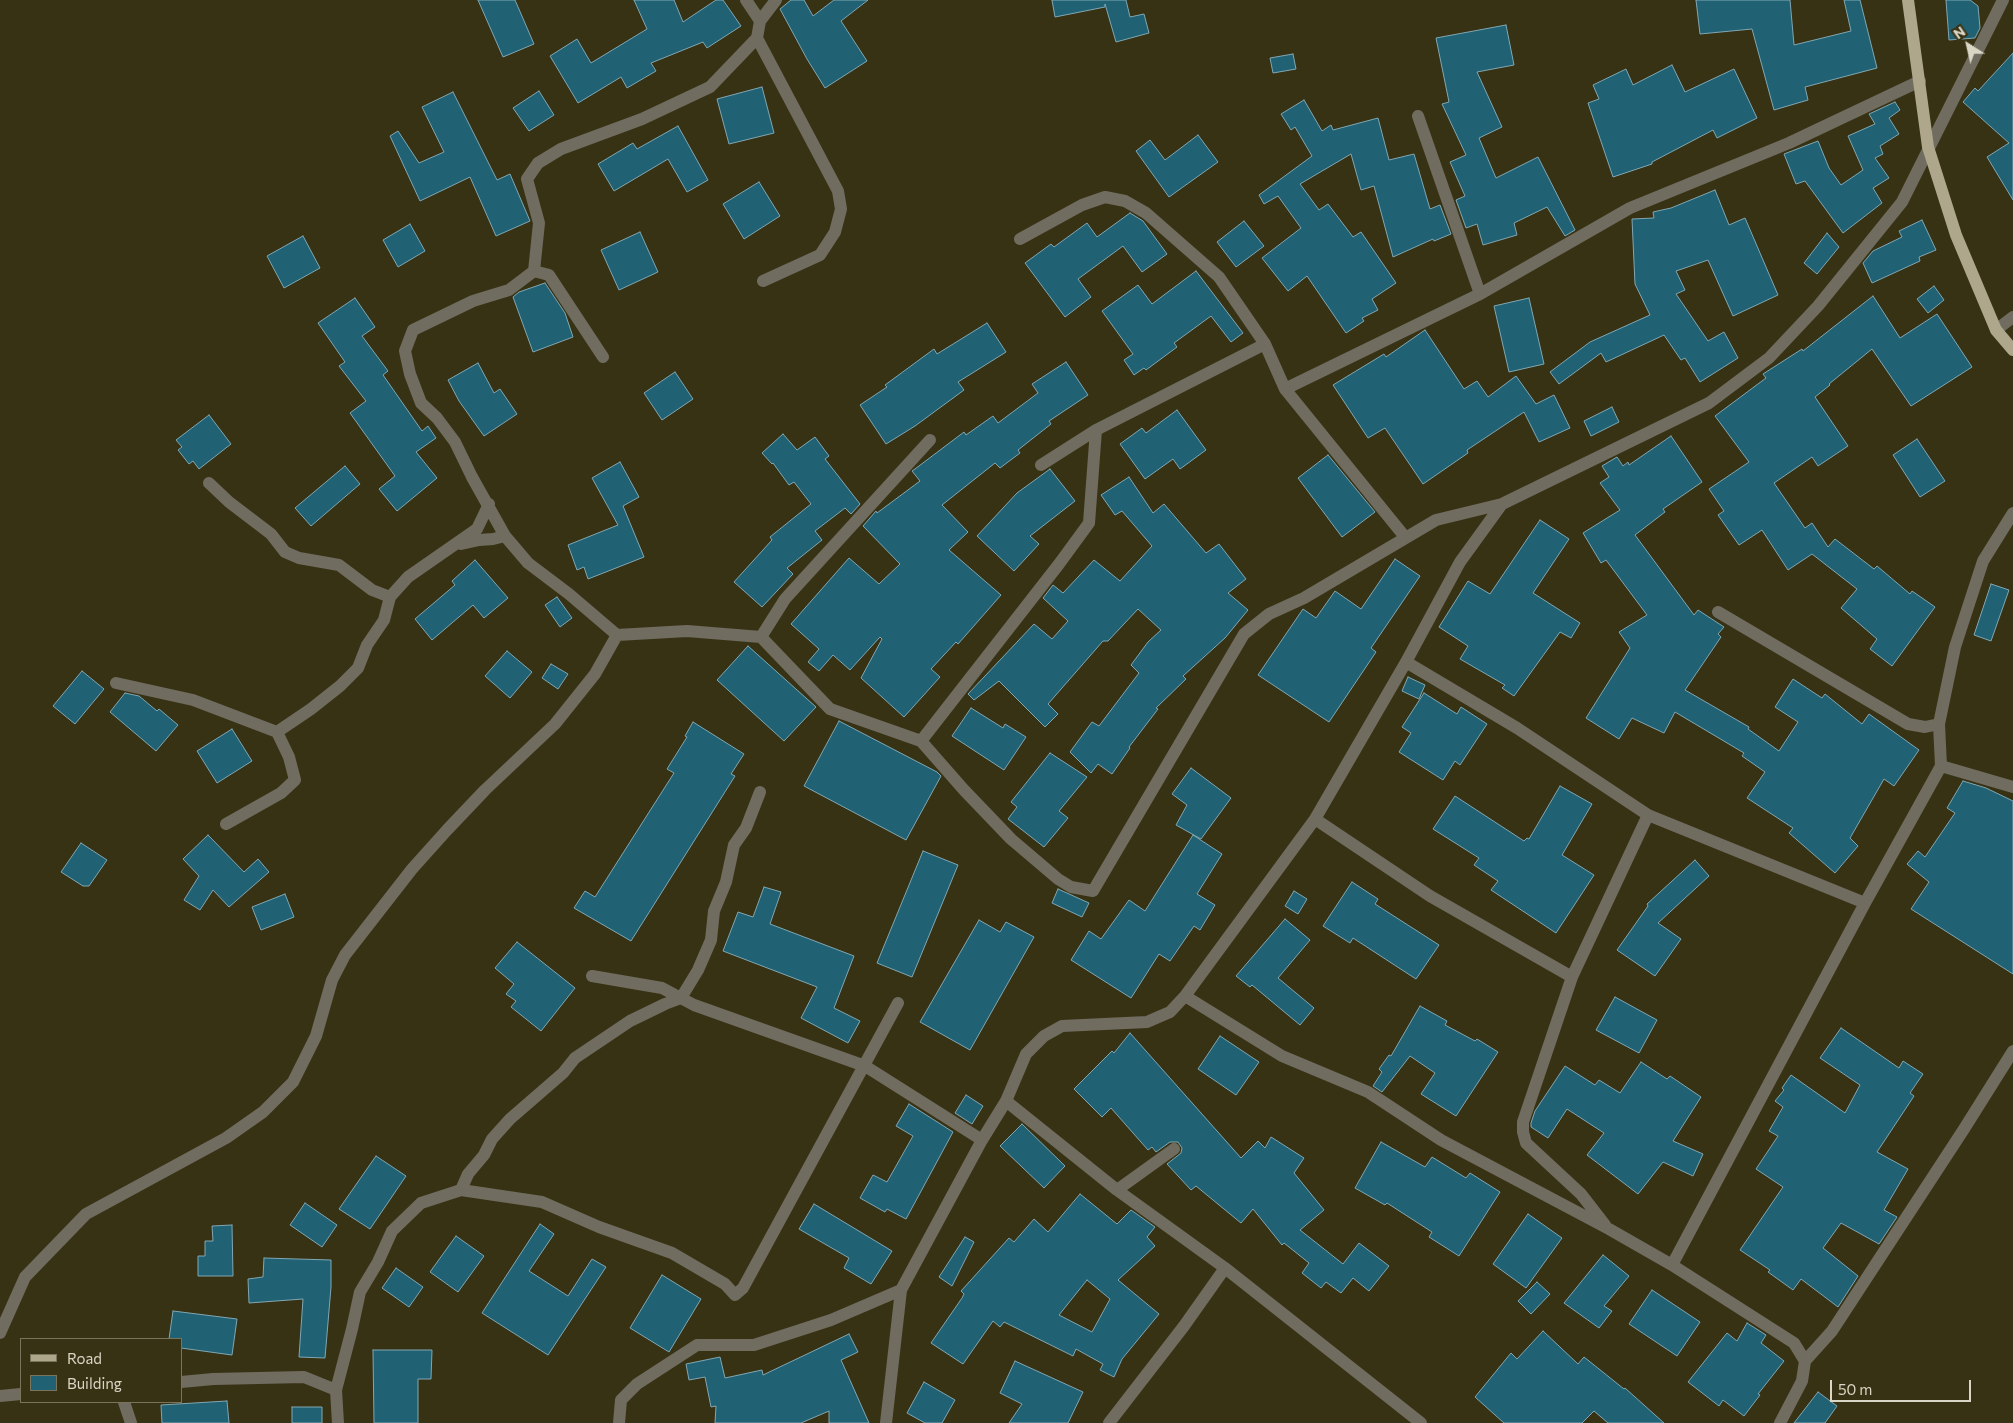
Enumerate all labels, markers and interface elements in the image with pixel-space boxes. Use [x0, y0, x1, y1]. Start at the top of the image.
north arrow [1943, 20, 1993, 70]
text: N [1950, 22, 1968, 42]
legend [20, 1338, 182, 1403]
text: Road [67, 1349, 102, 1367]
scale bar [1833, 1370, 1974, 1402]
text: Building [67, 1374, 122, 1392]
text: 50 m [1838, 1380, 1872, 1398]

